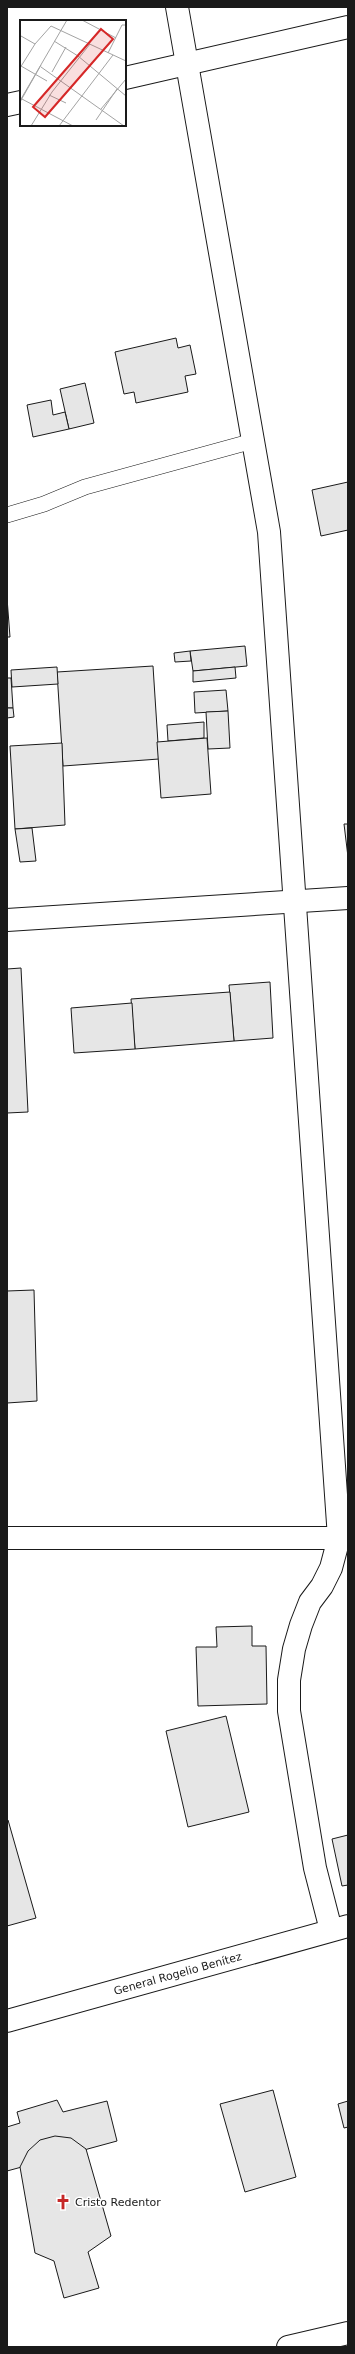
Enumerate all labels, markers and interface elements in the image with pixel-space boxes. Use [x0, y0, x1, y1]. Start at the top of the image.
inset map [20, 20, 126, 126]
street label: General Rogelio Benítez [112, 1950, 243, 1998]
church icon: Cristo Redentor [54, 2193, 72, 2211]
place label: Cristo Redentor [75, 2196, 161, 2209]

